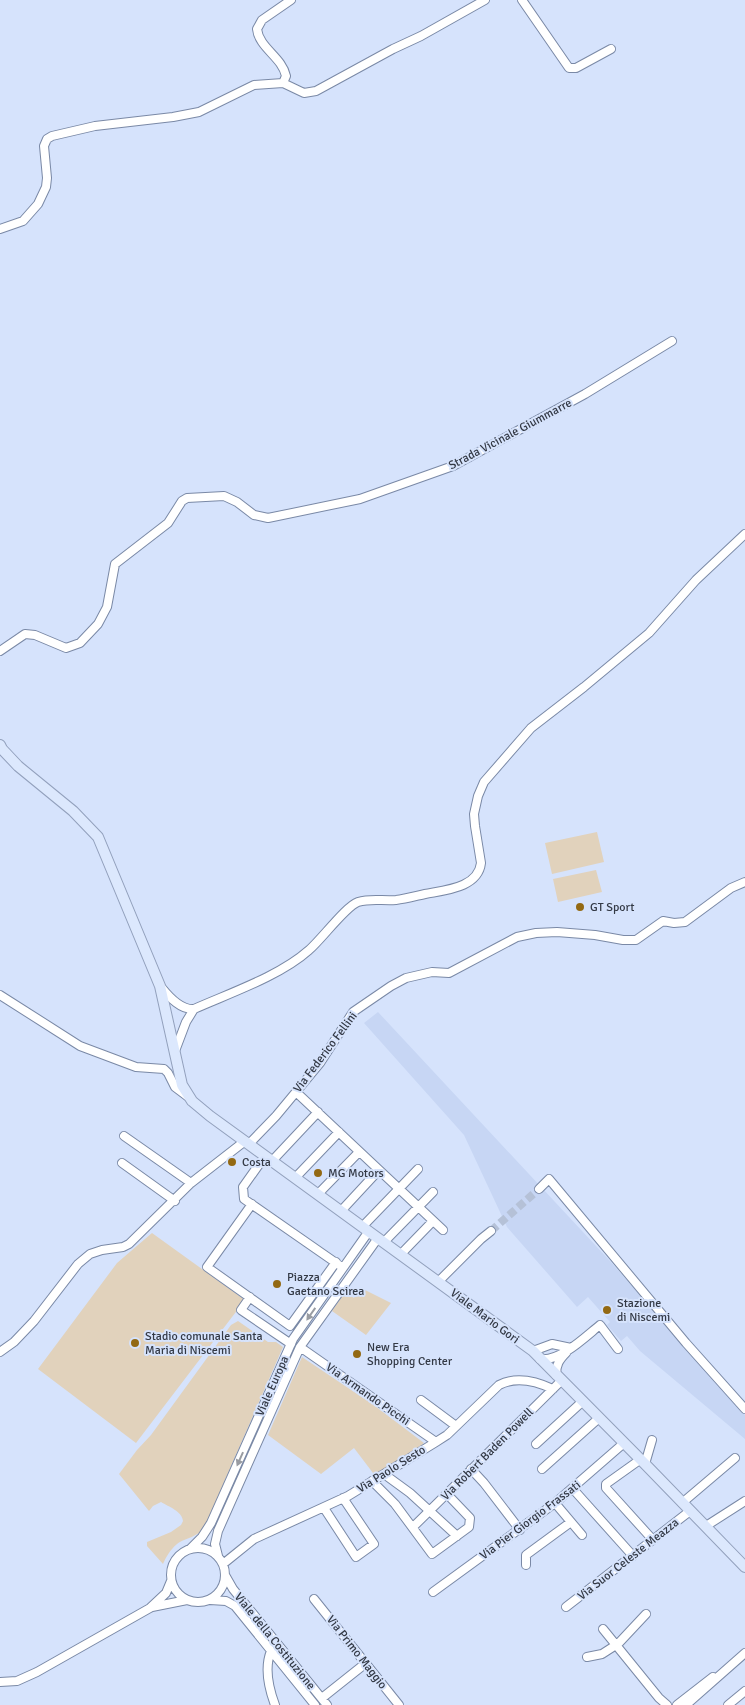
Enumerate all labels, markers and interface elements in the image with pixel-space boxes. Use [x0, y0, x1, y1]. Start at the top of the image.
street label: Strada Vicinale Giummarre [446, 396, 574, 473]
place label: GT Sport [590, 900, 634, 915]
marker: GT Sport [574, 901, 586, 913]
street label: Via Federico Fellini [290, 1009, 361, 1096]
place label: Costa [242, 1155, 271, 1170]
marker: Costa [226, 1156, 238, 1168]
place label: MG Motors [328, 1166, 384, 1181]
marker: MG Motors [312, 1167, 324, 1179]
place label: Piazza Gaetano Scirea [287, 1270, 364, 1299]
marker: Piazza Gaetano Scirea [271, 1278, 283, 1290]
street label: Viale Mario Gori [447, 1286, 522, 1347]
place label: Stazione di Niscemi [617, 1296, 670, 1325]
marker: Stazione di Niscemi [601, 1304, 613, 1316]
one-way arrow [306, 1307, 316, 1321]
place label: Stadio comunale Santa Maria di Niscemi [145, 1329, 263, 1358]
marker: Stadio comunale Santa Maria di Niscemi [129, 1337, 141, 1349]
place label: New Era Shopping Center [367, 1340, 453, 1369]
marker: New Era Shopping Center [351, 1348, 363, 1360]
street label: Viale Europa [253, 1354, 292, 1419]
street label: Via Armando Picchi [323, 1360, 413, 1429]
street label: Via Robert Baden Powell [438, 1405, 537, 1504]
street label: Via Paolo Sesto [354, 1442, 428, 1497]
one-way arrow [235, 1452, 243, 1466]
street label: Via Pier Giorgio Frassati [477, 1478, 584, 1563]
street label: Via Suor Celeste Meazza [575, 1515, 682, 1604]
street label: Viale della Costituzione [231, 1590, 318, 1693]
street label: Via Primo Maggio [323, 1612, 390, 1692]

